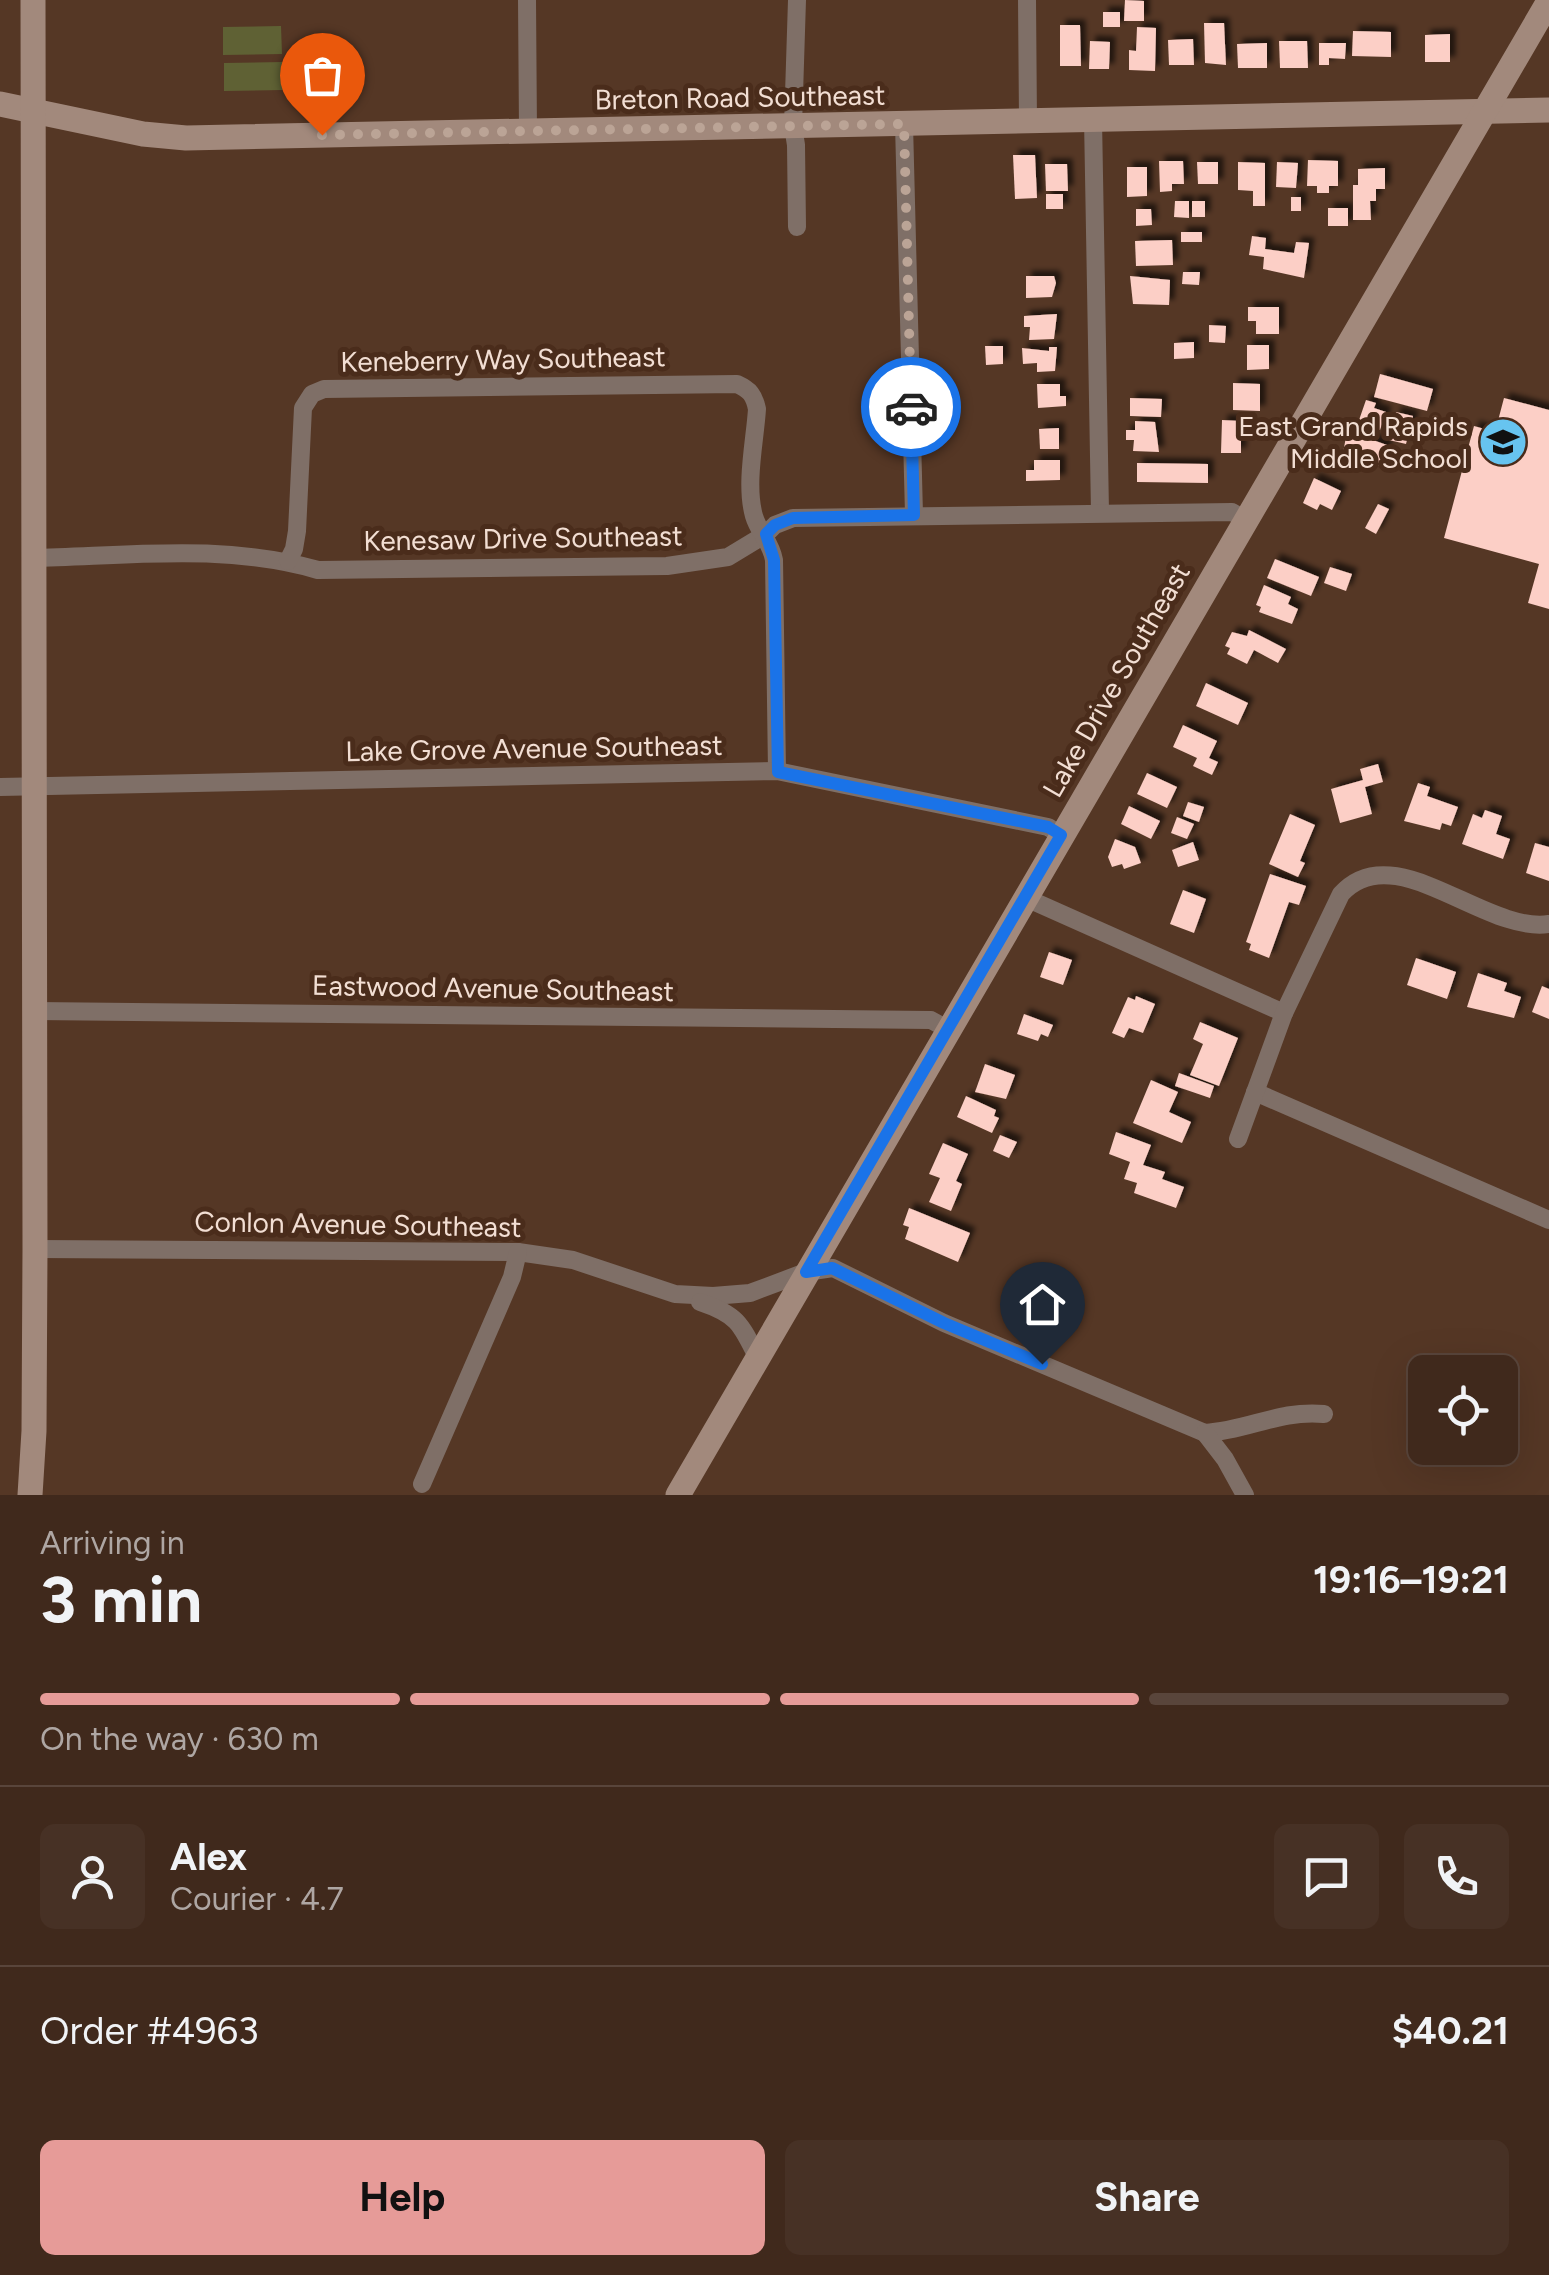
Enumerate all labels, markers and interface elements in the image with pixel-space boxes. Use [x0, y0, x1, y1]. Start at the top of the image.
pin [280, 33, 365, 136]
icon: bag [295, 48, 350, 103]
street label: Breton Road Southeast [594, 77, 886, 117]
street label: Keneberry Way Southeast [340, 339, 666, 379]
courier [861, 357, 961, 457]
icon: car [884, 380, 939, 435]
place label: East Grand Rapids Middle School [1238, 409, 1468, 475]
school or university icon: East Grand Rapids Middle School [1477, 416, 1529, 468]
street label: Kenesaw Drive Southeast [363, 518, 683, 558]
street label: Lake Drive Southeast [1035, 557, 1197, 803]
street label: Lake Grove Avenue Southeast [345, 728, 723, 768]
street label: Eastwood Avenue Southeast [312, 968, 674, 1008]
street label: Conlon Avenue Southeast [194, 1204, 522, 1244]
pin [1000, 1262, 1085, 1365]
icon: home [1015, 1277, 1070, 1332]
map controls [1408, 1355, 1518, 1465]
button: locate [1408, 1355, 1518, 1465]
text: Arriving in [40, 1524, 185, 1562]
text: 19:16–19:21 [1313, 1557, 1509, 1603]
text: 3 min [40, 1560, 202, 1638]
text: On the way · 630 m [40, 1720, 319, 1758]
button: person [40, 1824, 145, 1929]
button: chat [1274, 1824, 1379, 1929]
button: phone [1404, 1824, 1509, 1929]
text: Alex [170, 1834, 247, 1880]
text: Courier · 4.7 [170, 1880, 344, 1918]
text: Order #4963 [40, 2008, 259, 2054]
text: $40.21 [1392, 2008, 1509, 2054]
button: Help [40, 2140, 765, 2255]
button: Share [785, 2140, 1509, 2255]

